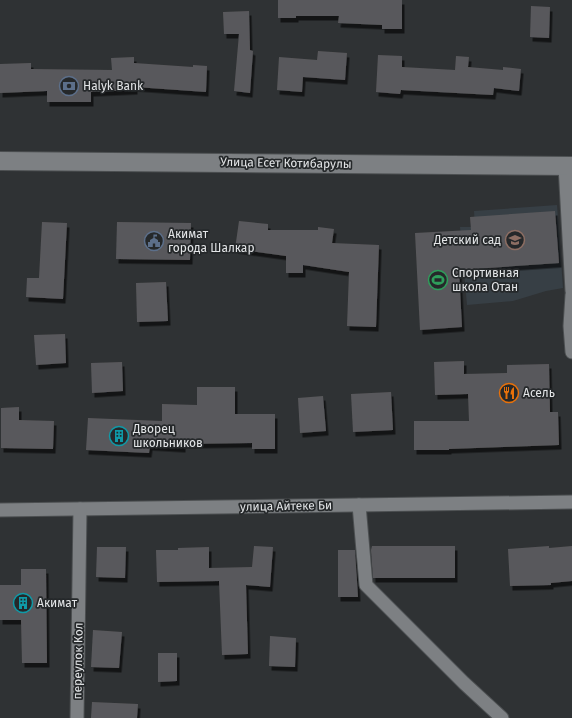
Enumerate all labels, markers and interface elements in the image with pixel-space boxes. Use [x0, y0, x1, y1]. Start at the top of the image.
bank icon: Halyk Bank [58, 75, 80, 97]
place label: Halyk Bank [83, 79, 144, 93]
street label: Улица Есет Котибарулы [220, 155, 352, 171]
place label: Акимат города Шалкар [168, 227, 255, 255]
school or university icon: Детский сад [504, 229, 526, 251]
public building icon: Акимат города Шалкар [143, 230, 165, 252]
place label: Детский сад [433, 233, 501, 247]
place label: Спортивная школа Отан [452, 266, 519, 294]
sports icon: Спортивная школа Отан [427, 269, 449, 291]
restaurant icon: Асель [498, 382, 520, 404]
place label: Асель [523, 386, 555, 400]
place label: Дворец школьников [132, 422, 203, 450]
building icon: Дворец школьников [108, 425, 130, 447]
street label: улица Айтеке Би [240, 498, 332, 514]
building icon: Акимат [12, 592, 34, 614]
place label: Акимат [37, 596, 78, 610]
street label: переулок Кол [70, 622, 86, 700]

